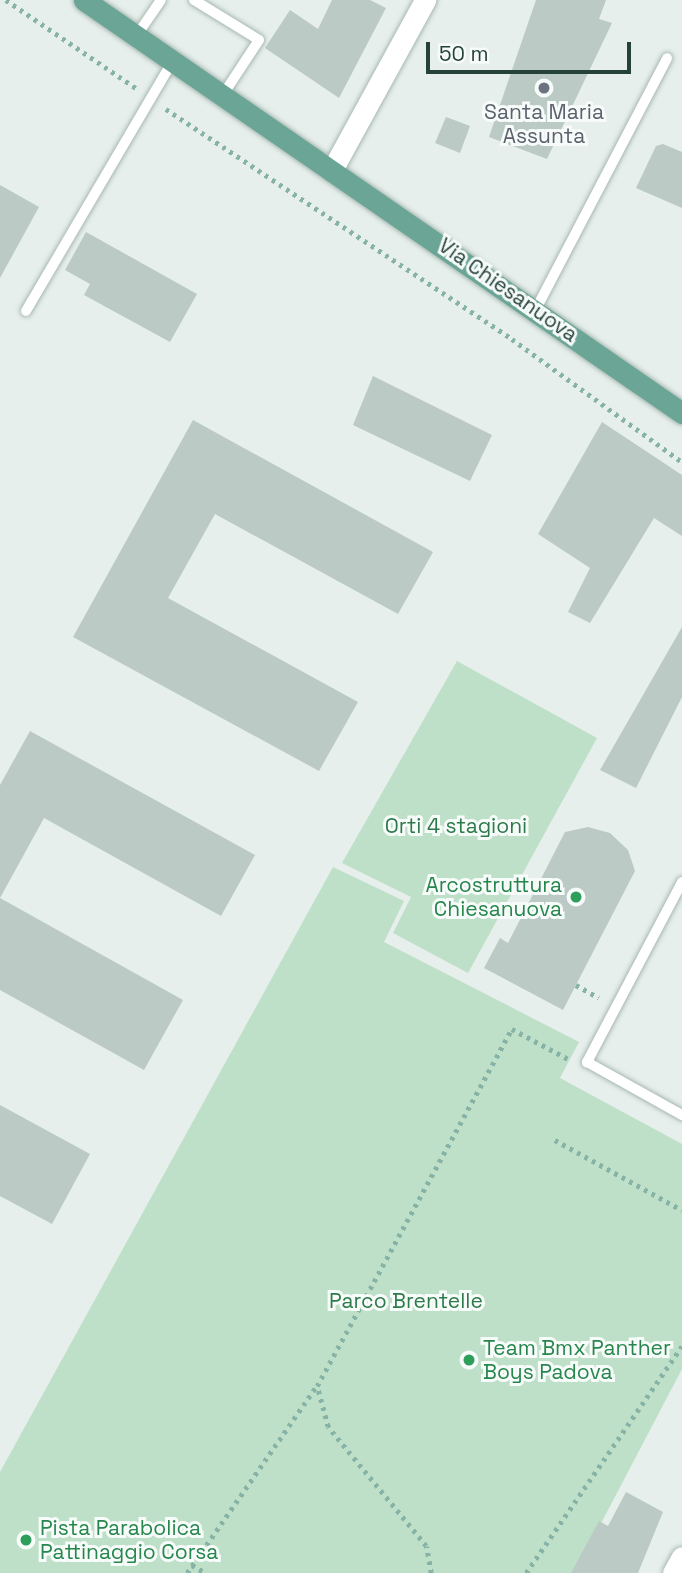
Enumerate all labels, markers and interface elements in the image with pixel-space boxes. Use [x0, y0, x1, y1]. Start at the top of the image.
scale bar [430, 28, 635, 72]
text: 50 m [439, 40, 489, 67]
marker: Santa Maria Assunta [536, 80, 552, 96]
place label: Santa Maria Assunta [484, 99, 604, 149]
street label: Via Chiesanuova [434, 233, 582, 347]
park label: Orti 4 stagioni [385, 813, 527, 839]
place label: Arcostruttura Chiesanuova [426, 872, 562, 922]
marker: Arcostruttura Chiesanuova [568, 889, 584, 905]
park label: Parco Brentelle [329, 1288, 483, 1314]
place label: Team Bmx Panther Boys Padova [483, 1335, 671, 1385]
marker: Team Bmx Panther Boys Padova [461, 1352, 477, 1368]
place label: Pista Parabolica Pattinaggio Corsa [40, 1515, 218, 1565]
marker: Pista Parabolica Pattinaggio Corsa [18, 1532, 34, 1548]

